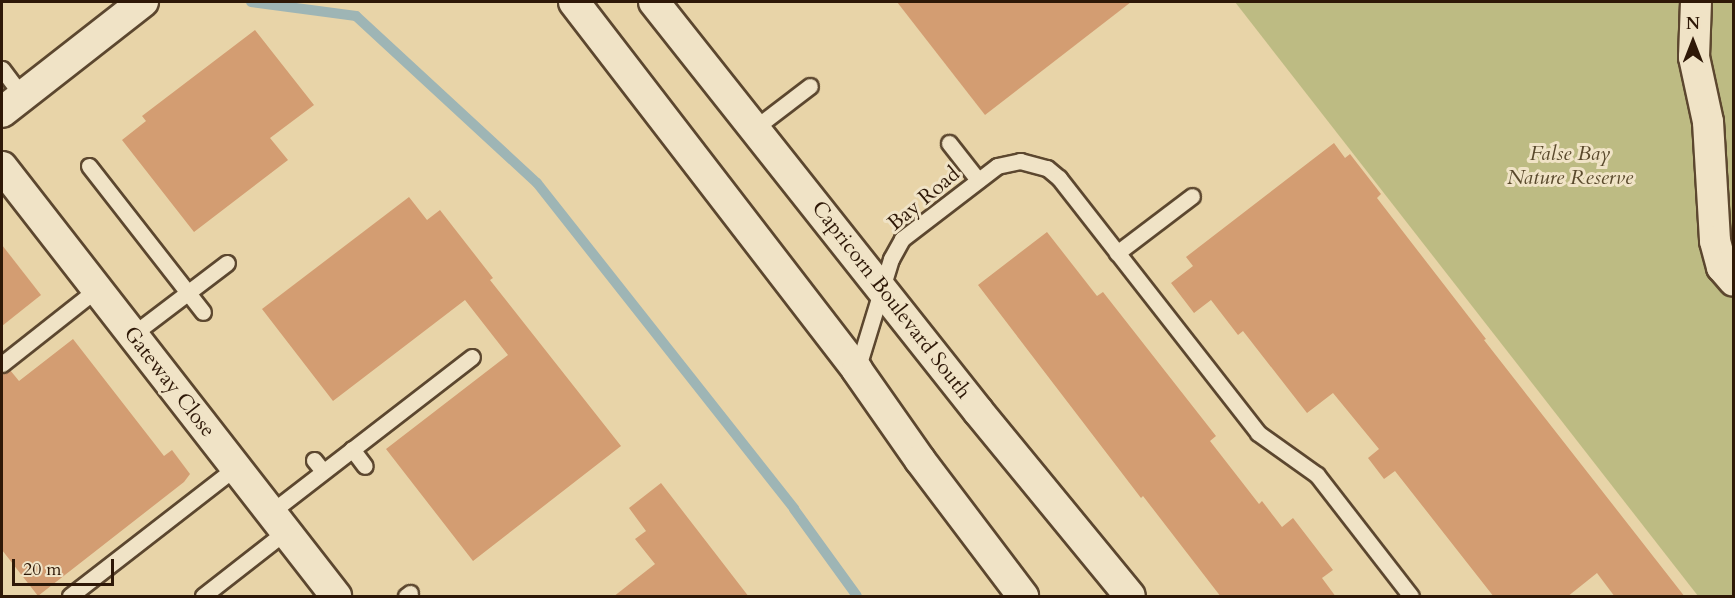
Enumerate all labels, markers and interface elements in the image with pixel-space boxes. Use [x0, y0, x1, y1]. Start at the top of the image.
north arrow [1663, 12, 1723, 72]
text: N [1686, 13, 1700, 35]
park label: False Bay Nature Reserve [1507, 141, 1633, 191]
street label: Bay Road [883, 162, 965, 236]
street label: Capricorn Boulevard South [806, 196, 976, 404]
street label: Gateway Close [118, 322, 220, 442]
scale bar [15, 547, 117, 585]
text: 20 m [23, 557, 62, 582]

